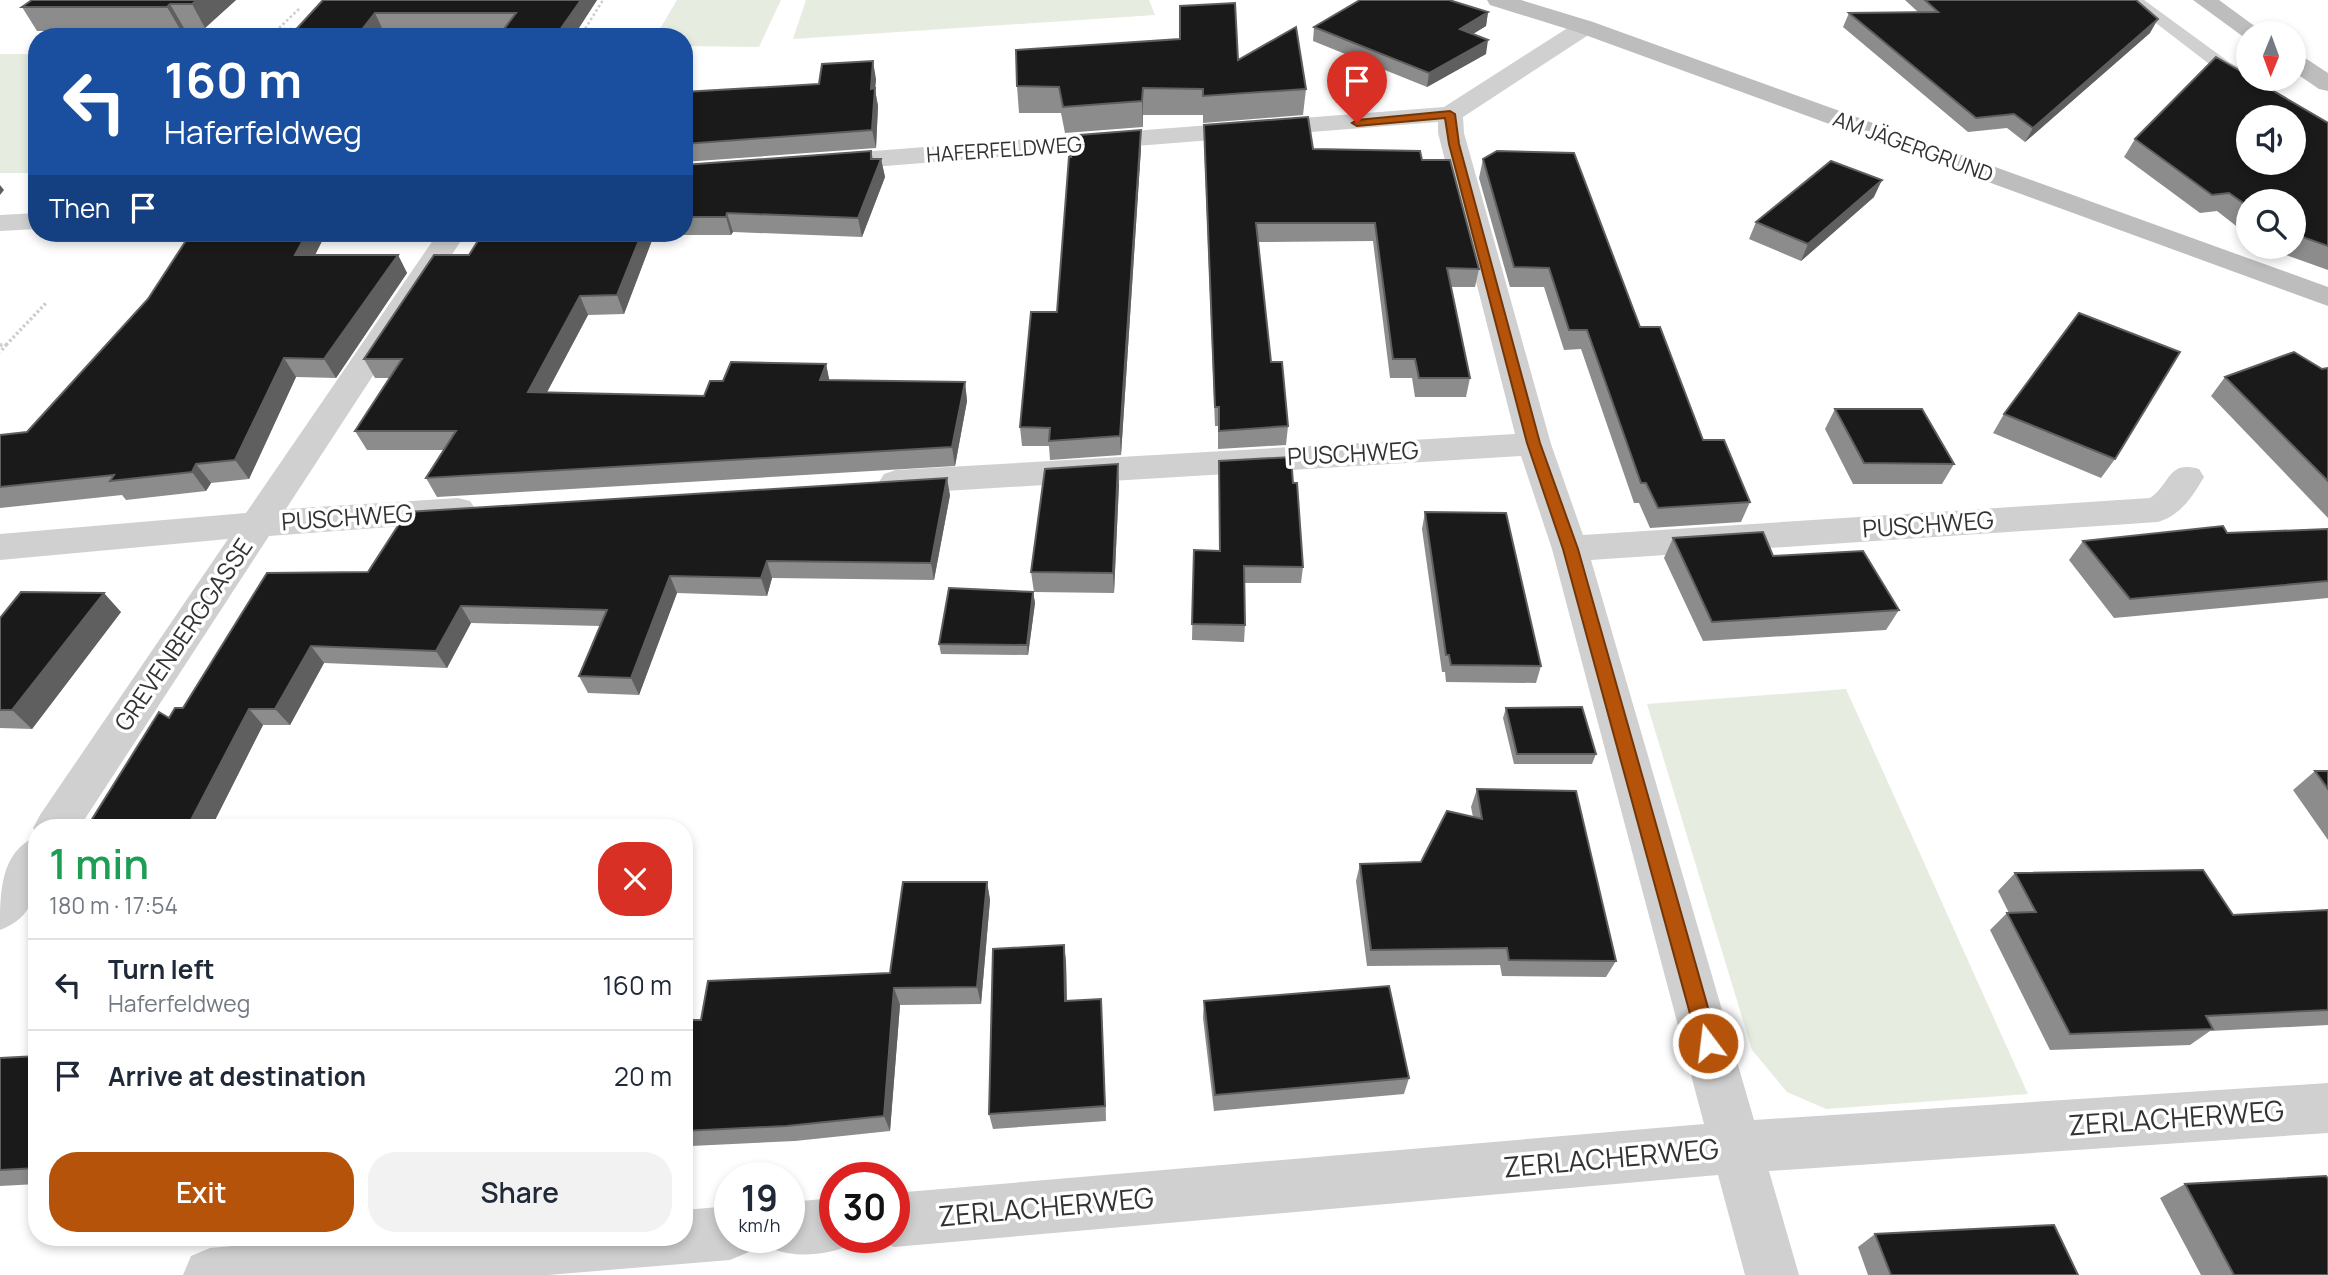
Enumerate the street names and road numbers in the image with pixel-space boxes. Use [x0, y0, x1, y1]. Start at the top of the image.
street label: AM JÄGERGRUND [1829, 104, 1997, 188]
street label: HAFERFELDWEG [925, 130, 1083, 168]
street label: PUSCHWEG [1286, 433, 1419, 472]
street label: PUSCHWEG [280, 495, 414, 538]
street label: PUSCHWEG [1861, 502, 1995, 545]
street label: GREVENBERGGASSE [106, 531, 260, 737]
street label: ZERLACHERWEG [2067, 1091, 2285, 1143]
street label: ZERLACHERWEG [1502, 1129, 1720, 1185]
street label: ZERLACHERWEG [937, 1178, 1155, 1234]

